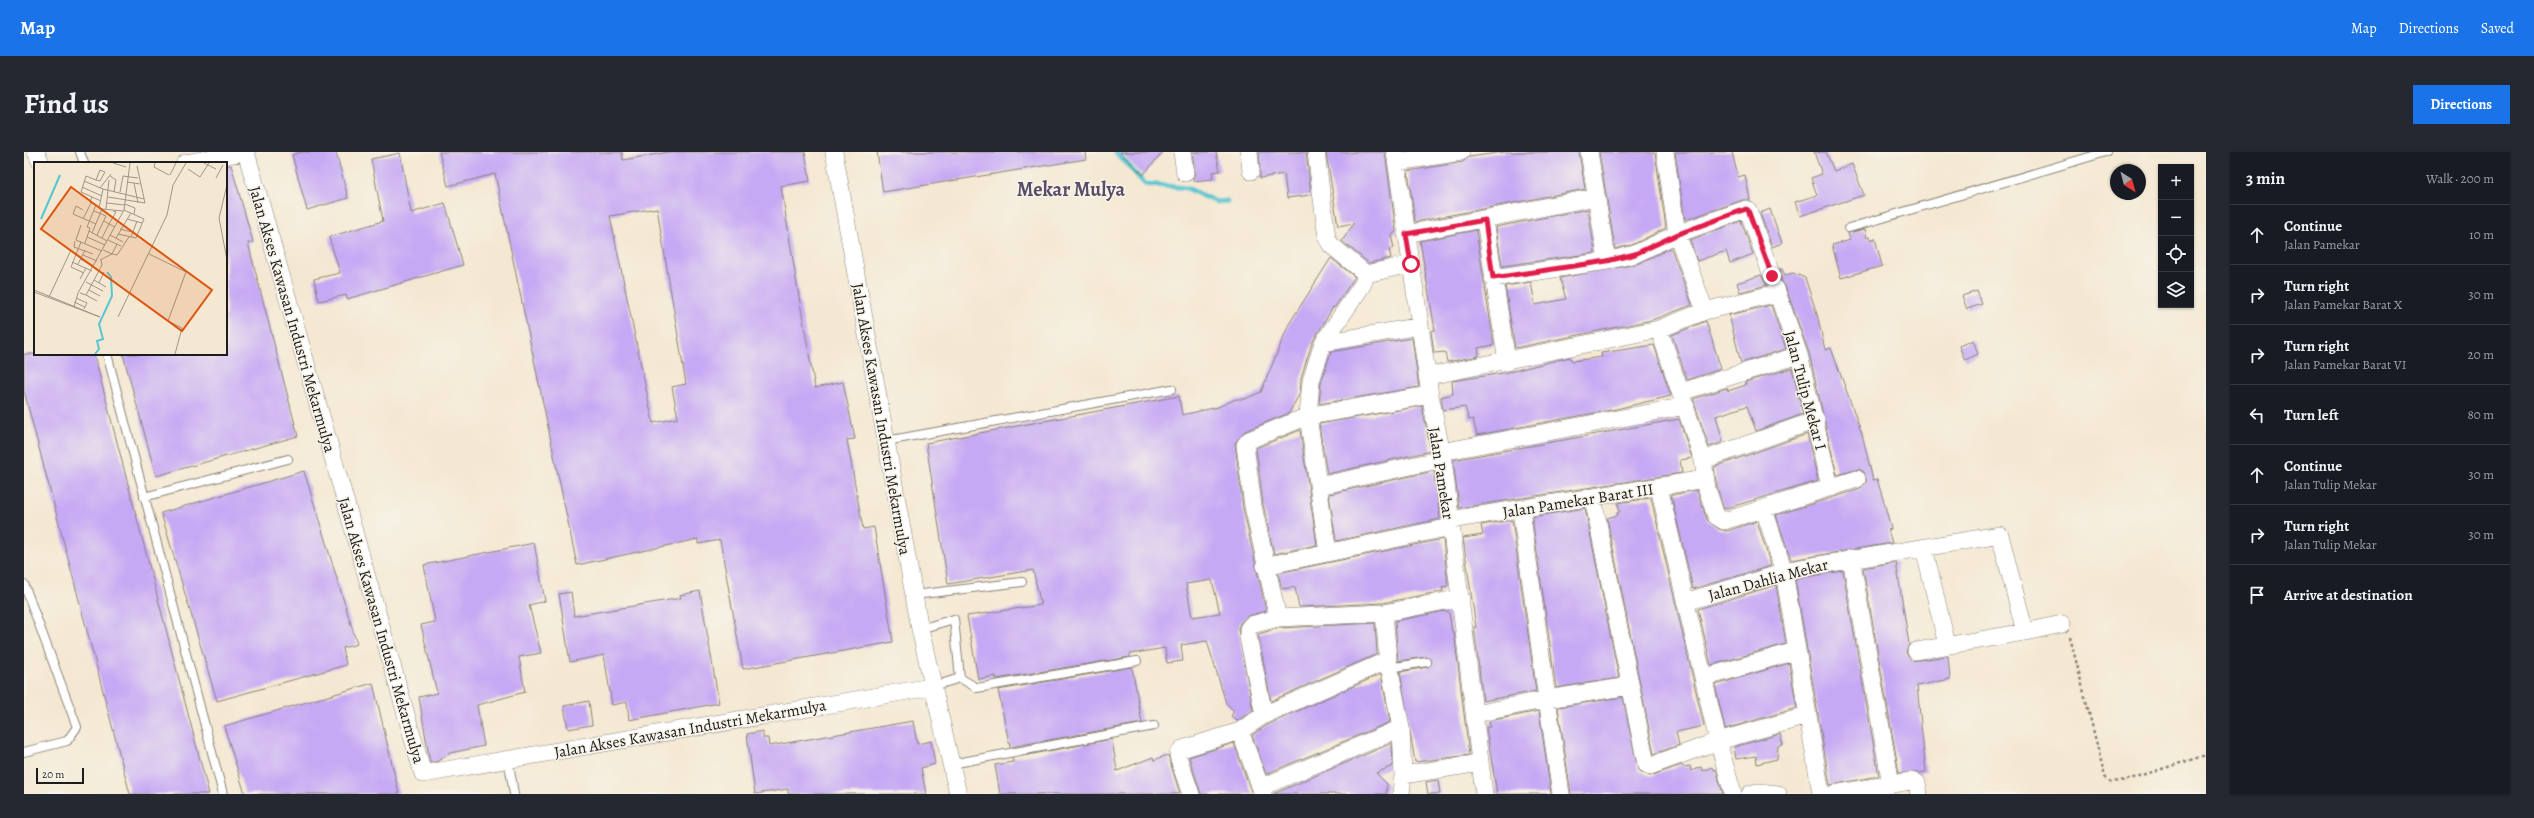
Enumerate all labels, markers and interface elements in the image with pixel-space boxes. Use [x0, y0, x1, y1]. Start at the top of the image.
text: Map [20, 15, 55, 41]
text: Map [2351, 19, 2377, 38]
text: Directions [2399, 19, 2459, 38]
text: Saved [2481, 19, 2514, 38]
text: Find us [24, 85, 109, 123]
button: Directions [2413, 85, 2510, 124]
inset map [34, 162, 227, 355]
north arrow [2110, 164, 2146, 200]
map controls [2158, 164, 2194, 308]
button: + [2158, 164, 2194, 200]
text: 3 min [2246, 167, 2285, 190]
text: Walk · 200 m [2426, 170, 2494, 187]
district label: Mekar Mulya [1017, 176, 1126, 203]
street label: Jalan Akses Kawasan Industri Mekarmulya [243, 184, 341, 455]
button: − [2158, 200, 2194, 236]
text: Continue [2284, 216, 2342, 236]
icon: ahead [2246, 224, 2268, 246]
text: 10 m [2469, 226, 2494, 243]
button: locate [2158, 236, 2194, 272]
text: Jalan Pamekar [2284, 236, 2360, 253]
route start [1402, 255, 1420, 273]
route end [1763, 267, 1781, 285]
button: layers [2158, 272, 2194, 308]
text: Turn right [2284, 276, 2349, 296]
street label: Jalan Akses Kawasan Industri Mekarmulya [846, 281, 916, 558]
icon: right [2246, 284, 2268, 306]
text: 30 m [2468, 286, 2494, 303]
text: Jalan Pamekar Barat X [2284, 296, 2402, 313]
street label: Jalan Tulip Mekar I [1778, 328, 1832, 453]
text: Turn right [2284, 336, 2349, 356]
icon: right [2246, 344, 2268, 366]
text: 20 m [2468, 346, 2494, 363]
text: Jalan Pamekar Barat VI [2284, 356, 2406, 373]
icon: left [2246, 404, 2268, 426]
text: Turn left [2284, 405, 2339, 425]
text: 80 m [2467, 406, 2494, 423]
street label: Jalan Pamekar [1423, 425, 1459, 521]
text: Continue [2284, 456, 2342, 476]
icon: ahead [2246, 464, 2268, 486]
text: 30 m [2468, 466, 2494, 483]
text: Jalan Tulip Mekar [2284, 476, 2377, 493]
street label: Jalan Pamekar Barat III [1501, 478, 1655, 524]
street label: Jalan Akses Kawasan Industri Mekarmulya [332, 495, 430, 766]
text: Turn right [2284, 516, 2349, 536]
icon: right [2246, 524, 2268, 546]
text: 30 m [2468, 526, 2494, 543]
text: Jalan Tulip Mekar [2284, 536, 2377, 553]
street label: Jalan Dahlia Mekar [1706, 553, 1831, 607]
icon: arrive [2246, 584, 2268, 606]
text: Arrive at destination [2284, 585, 2413, 605]
street label: Jalan Akses Kawasan Industri Mekarmulya [552, 694, 829, 764]
scale bar [36, 766, 84, 785]
text: 20 m [42, 767, 64, 782]

